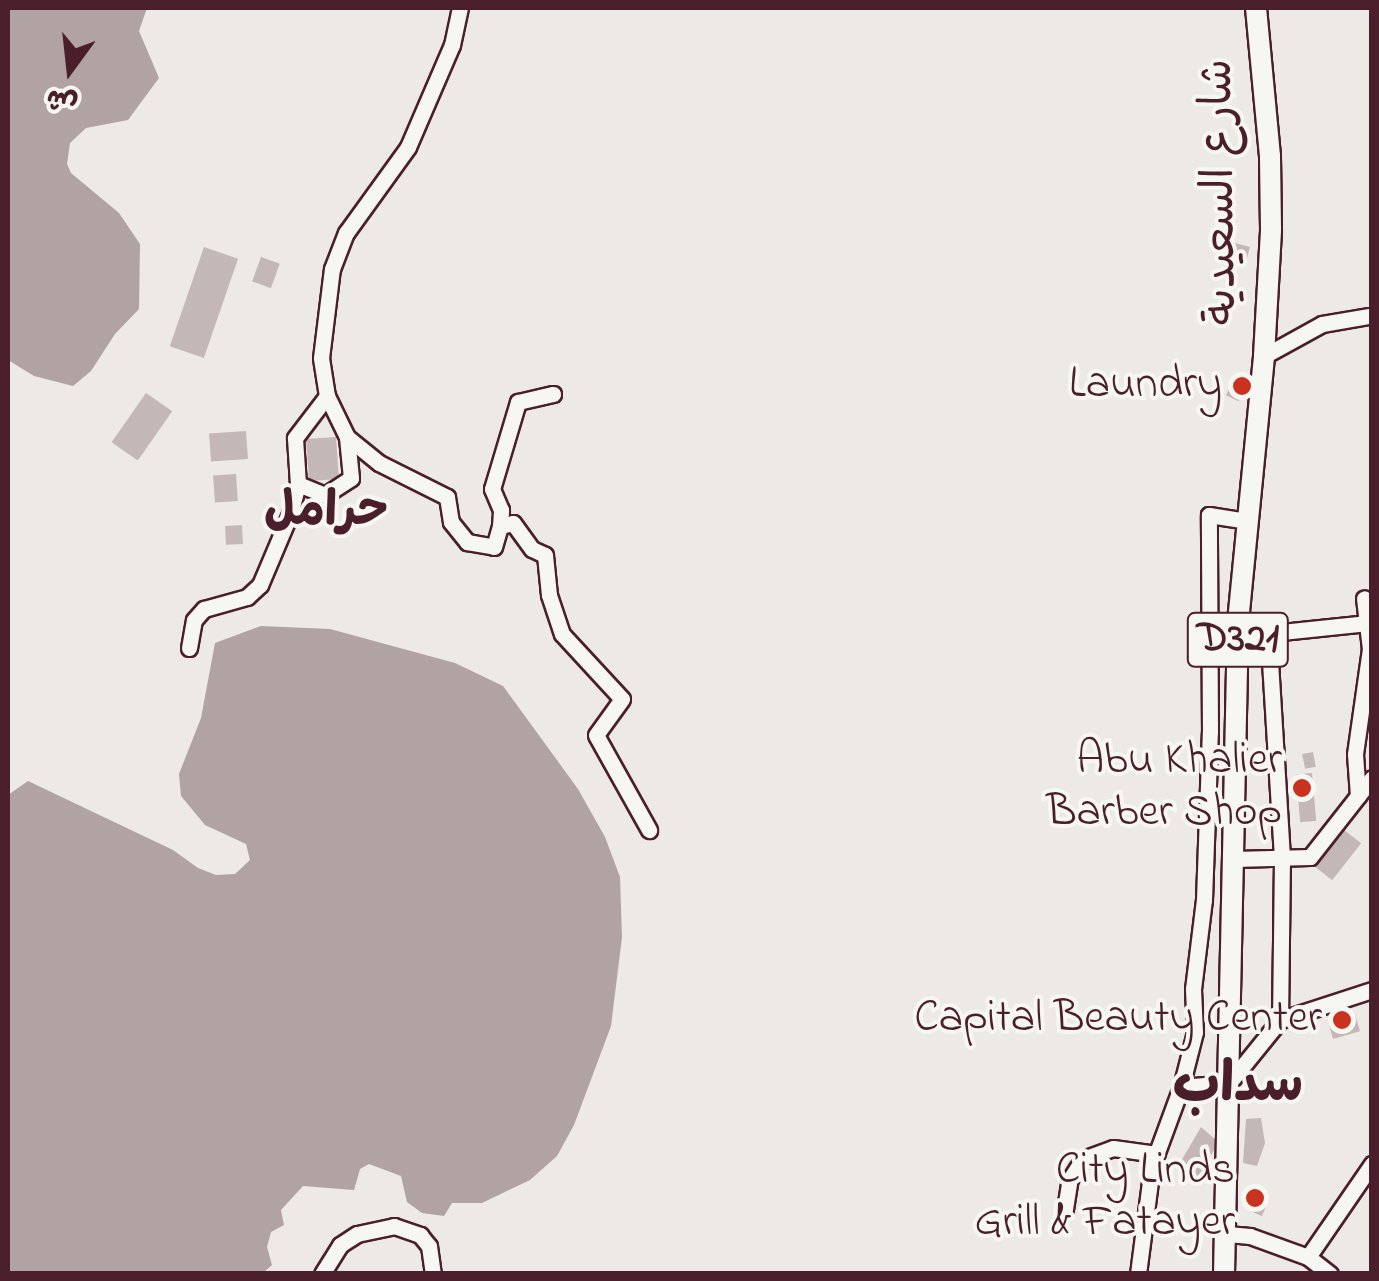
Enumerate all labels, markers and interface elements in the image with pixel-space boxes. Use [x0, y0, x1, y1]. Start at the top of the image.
north arrow [20, 20, 120, 120]
street label: شارع السعيدية [1193, 58, 1251, 326]
text: ش [42, 76, 82, 123]
place label: Laundry [1069, 359, 1222, 413]
marker: Laundry [1231, 375, 1253, 397]
district label: حرامل [264, 484, 388, 542]
road number: D321 [1186, 603, 1290, 677]
place label: Abu Khalier Barber Shop [1046, 735, 1282, 841]
marker: Abu Khalier Barber Shop [1291, 777, 1313, 799]
place label: Capital Beauty Center [914, 993, 1322, 1047]
marker: Capital Beauty Center [1331, 1009, 1353, 1031]
district label: سداب [1173, 1055, 1303, 1121]
place label: City Linds Grill & Fatayer [975, 1145, 1235, 1251]
marker: City Linds Grill & Fatayer [1244, 1187, 1266, 1209]

